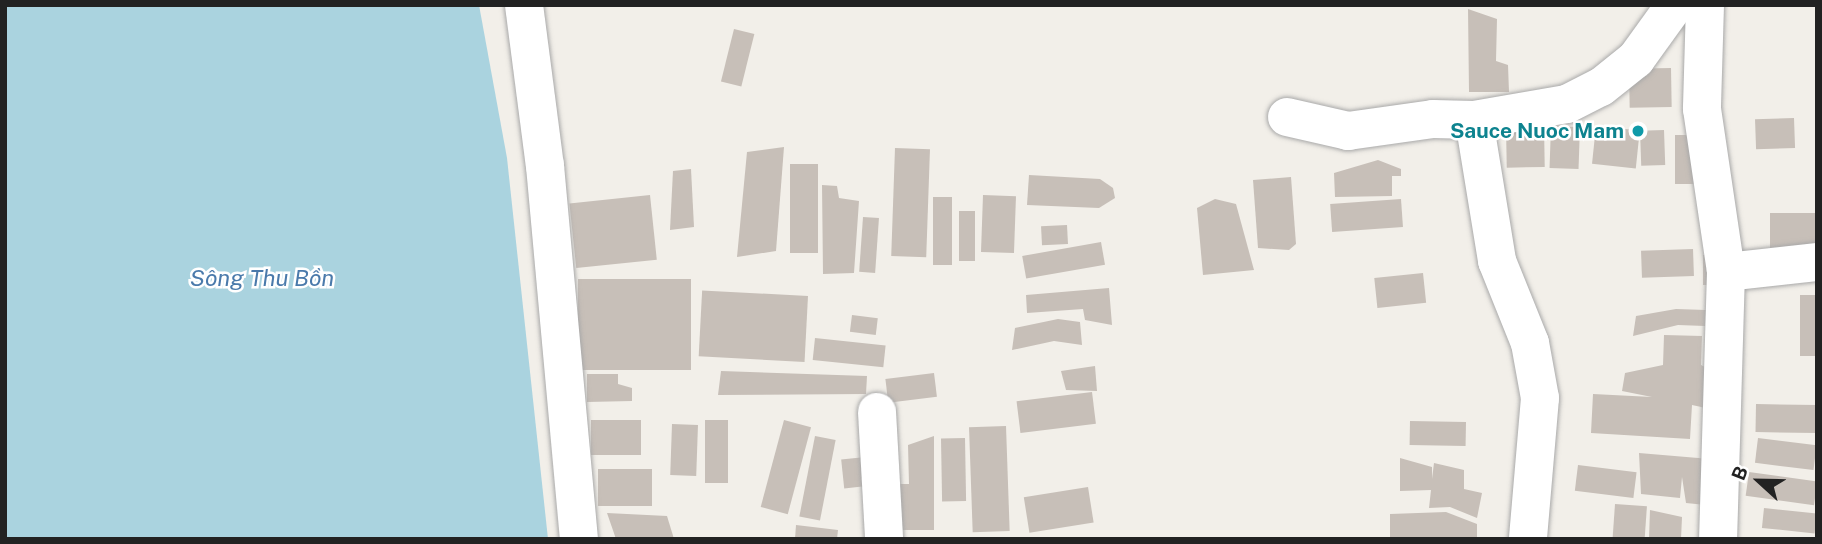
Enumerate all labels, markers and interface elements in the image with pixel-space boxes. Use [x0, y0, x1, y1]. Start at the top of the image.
place label: Sauce Nuoc Mam [1450, 118, 1624, 144]
marker: Sauce Nuoc Mam [1630, 123, 1646, 139]
water label: Sông Thu Bồn [190, 264, 334, 292]
north arrow [1724, 446, 1794, 516]
text: B [1727, 463, 1752, 483]

